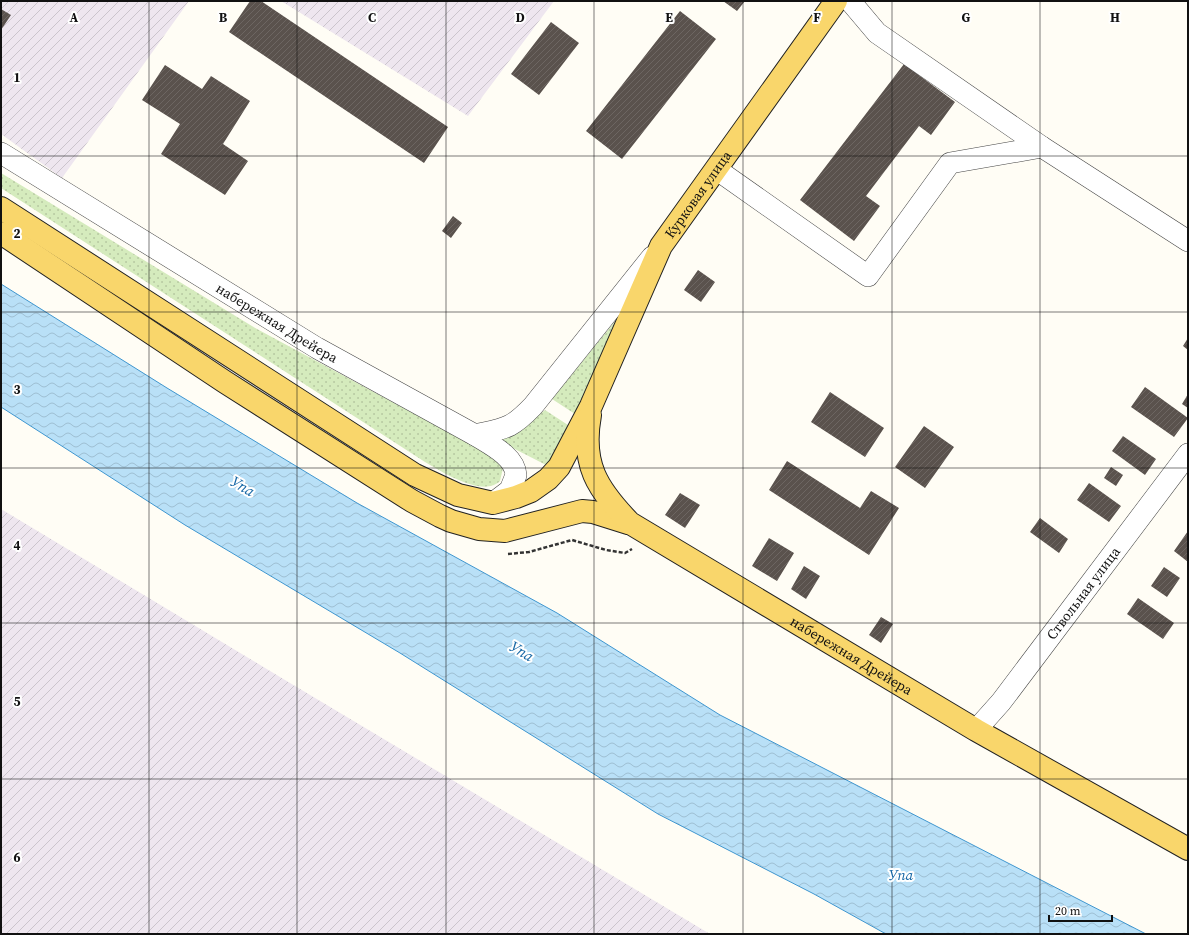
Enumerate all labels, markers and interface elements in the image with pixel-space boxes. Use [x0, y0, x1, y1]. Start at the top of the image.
text: A [70, 9, 79, 26]
text: B [219, 9, 228, 26]
text: C [368, 9, 376, 26]
text: D [515, 9, 525, 26]
text: E [665, 9, 673, 26]
text: F [813, 9, 821, 26]
text: G [962, 9, 971, 26]
text: H [1110, 9, 1120, 26]
text: 1 [13, 69, 21, 86]
street label: Курковая улица [660, 146, 737, 242]
text: 2 [13, 225, 21, 242]
street label: набережная Дрейера [212, 278, 342, 368]
text: 3 [13, 381, 21, 398]
water label: Упа [227, 471, 259, 501]
text: 4 [13, 537, 21, 554]
street label: Ствольная улица [1042, 542, 1125, 644]
street label: набережная Дрейера [786, 611, 917, 700]
water label: Упа [506, 636, 538, 666]
text: 5 [13, 693, 21, 710]
text: 6 [13, 849, 21, 866]
water label: Упа [889, 864, 914, 885]
scale bar [1049, 897, 1112, 923]
text: 20 m [1055, 903, 1081, 919]

